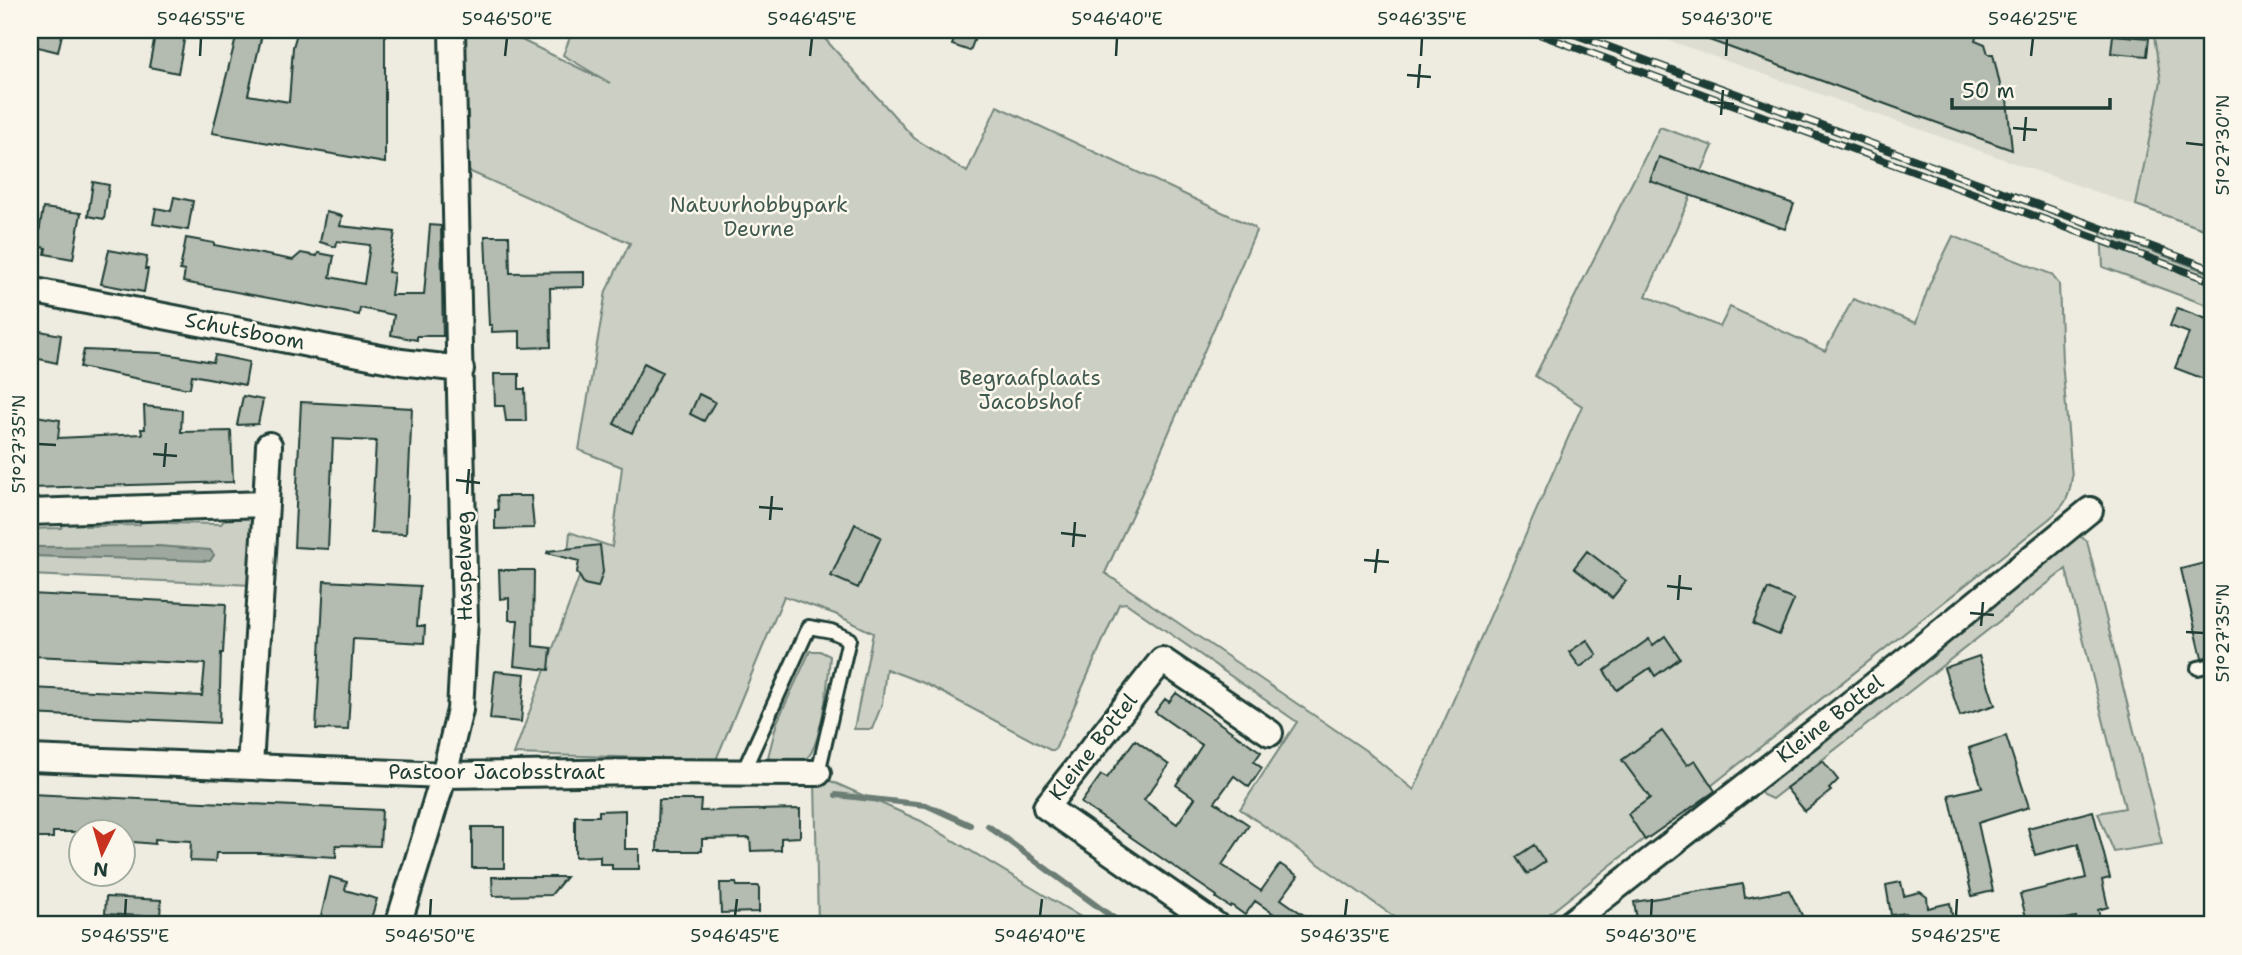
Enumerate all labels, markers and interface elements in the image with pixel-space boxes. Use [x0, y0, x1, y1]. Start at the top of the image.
text: 5°46'55"E [157, 7, 245, 31]
text: 5°46'50"E [462, 7, 552, 31]
text: 5°46'45"E [767, 7, 857, 31]
text: 5°46'40"E [1071, 7, 1163, 31]
text: 5°46'35"E [1377, 7, 1467, 31]
text: 5°46'30"E [1681, 7, 1773, 31]
text: 5°46'25"E [1988, 7, 2078, 31]
scale bar [1952, 66, 2109, 110]
text: 50 m [1962, 77, 2015, 105]
text: 51°27'30"N [2211, 95, 2235, 195]
park label: Natuurhobbypark Deurne [670, 191, 848, 243]
street label: Schutsboom [183, 306, 307, 356]
park label: Begraafplaats Jacobshof [959, 364, 1101, 416]
text: 51°27'35"N [7, 395, 31, 493]
street label: Haspelweg [449, 511, 479, 621]
text: 51°27'35"N [2211, 584, 2235, 682]
street label: Kleine Bottel [1771, 668, 1890, 770]
street label: Kleine Bottel [1042, 687, 1144, 806]
street label: Pastoor Jacobsstraat [388, 758, 606, 786]
north arrow [66, 818, 136, 888]
text: N [92, 856, 109, 883]
text: 5°46'55"E [81, 924, 169, 948]
text: 5°46'50"E [385, 924, 475, 948]
text: 5°46'45"E [690, 924, 780, 948]
text: 5°46'40"E [994, 924, 1086, 948]
text: 5°46'35"E [1300, 924, 1390, 948]
text: 5°46'30"E [1605, 924, 1697, 948]
text: 5°46'25"E [1911, 924, 2001, 948]

